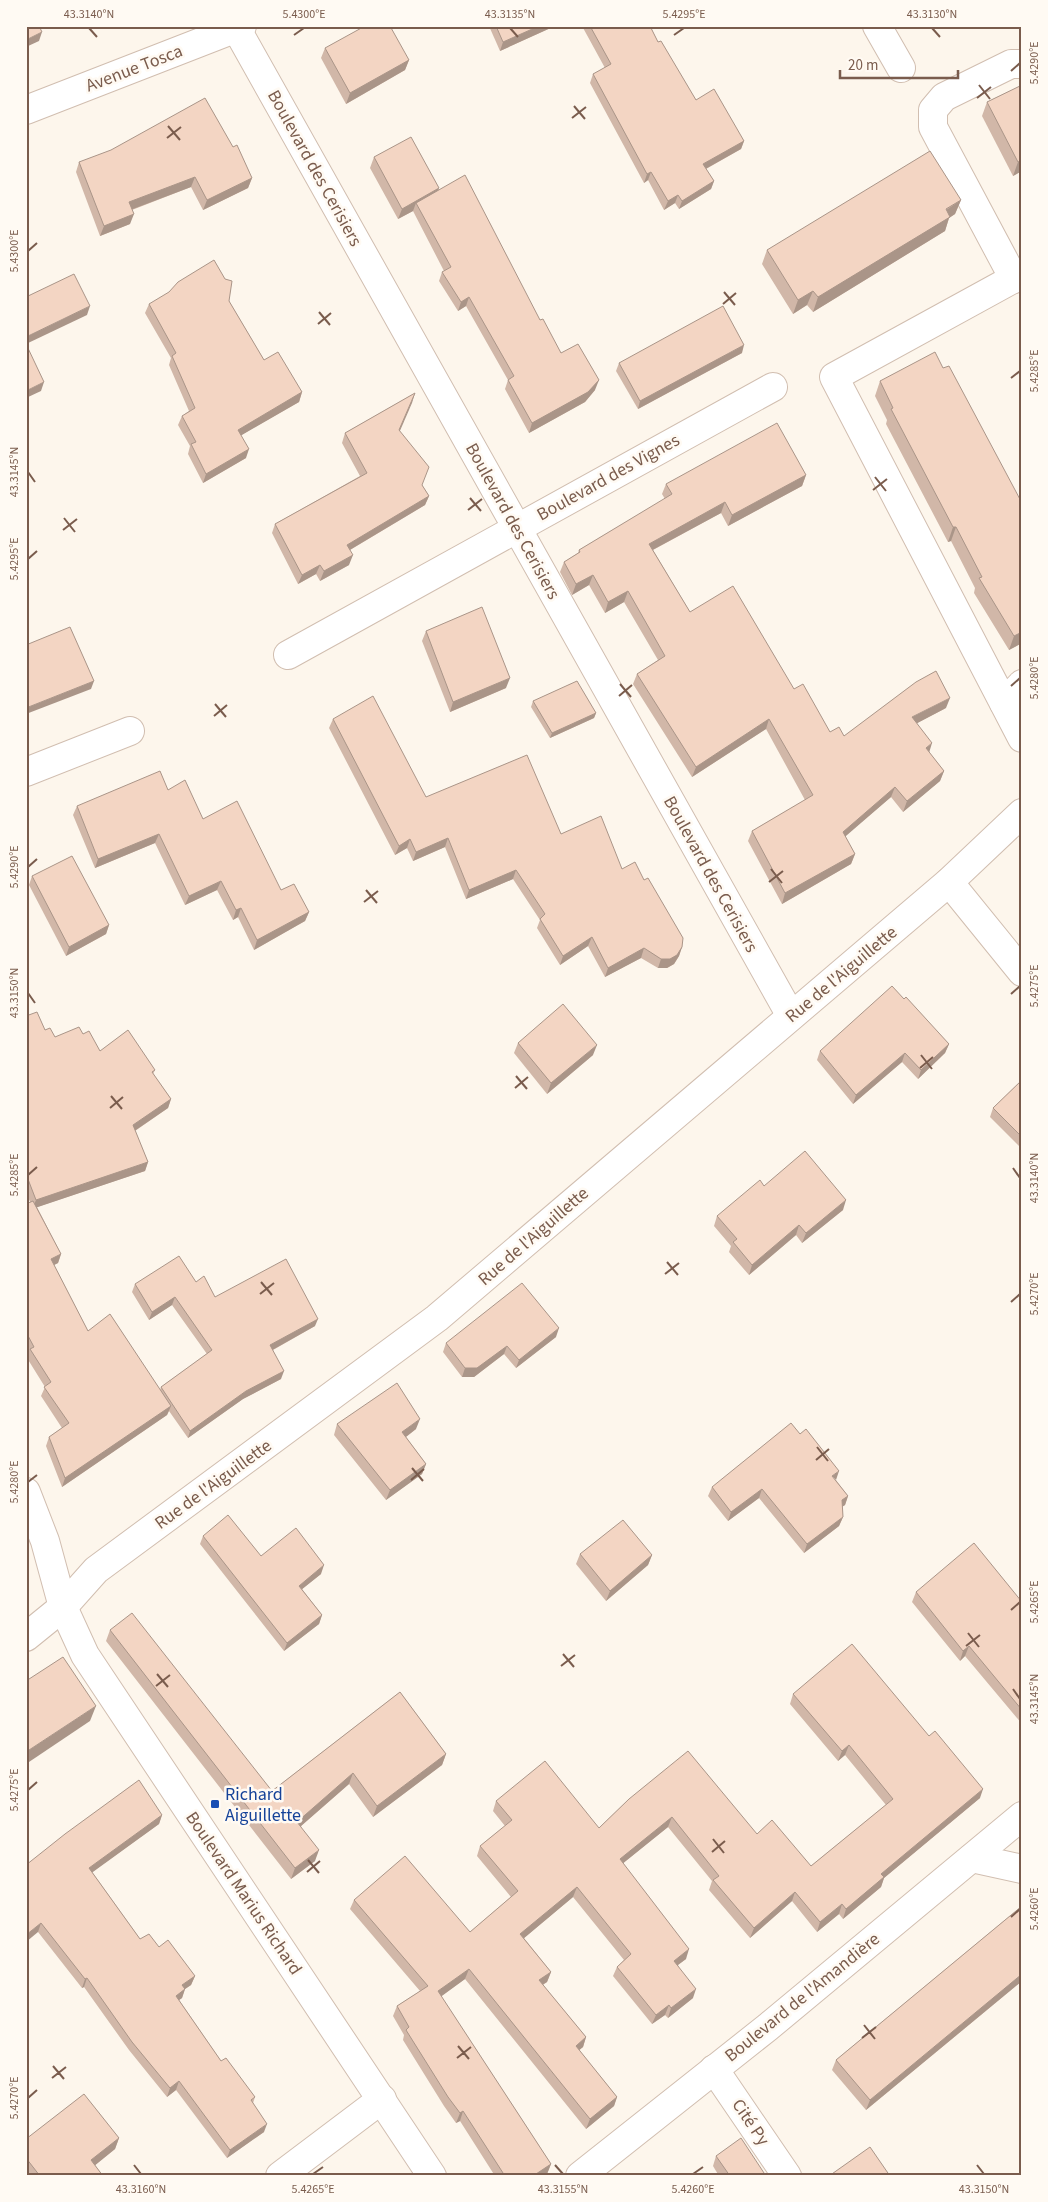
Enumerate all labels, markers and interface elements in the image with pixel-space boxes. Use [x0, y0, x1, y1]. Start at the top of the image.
text: 43.3140°N [64, 6, 114, 23]
text: 5.4300°E [282, 6, 326, 23]
text: 43.3135°N [485, 6, 535, 23]
text: 5.4295°E [662, 6, 706, 23]
text: 43.3130°N [907, 6, 957, 23]
street label: Avenue Tosca [82, 39, 186, 98]
text: 5.4290°E [1026, 41, 1043, 85]
scale bar [840, 48, 958, 80]
text: 20 m [848, 55, 878, 76]
street label: Boulevard des Cerisiers [261, 86, 368, 251]
text: 5.4300°E [6, 229, 23, 273]
text: 5.4285°E [1026, 349, 1043, 393]
street label: Boulevard des Vignes [532, 428, 684, 527]
street label: Boulevard des Cerisiers [459, 439, 566, 604]
text: 43.3145°N [6, 447, 23, 497]
text: 5.4295°E [6, 537, 23, 581]
text: 5.4280°E [1026, 656, 1043, 700]
street label: Boulevard des Cerisiers [657, 792, 764, 957]
text: 5.4290°E [6, 845, 23, 889]
street label: Rue de l'Aiguillette [780, 920, 903, 1029]
text: 5.4275°E [1026, 964, 1043, 1008]
text: 43.3150°N [6, 968, 23, 1018]
text: 5.4285°E [6, 1153, 23, 1197]
text: 43.3140°N [1026, 1153, 1043, 1203]
street label: Rue de l'Aiguillette [473, 1181, 594, 1291]
text: 5.4270°E [1026, 1272, 1043, 1316]
street label: Rue de l'Aiguillette [150, 1433, 277, 1535]
text: 5.4280°E [6, 1460, 23, 1504]
text: 5.4265°E [1026, 1580, 1043, 1624]
text: 43.3145°N [1026, 1674, 1043, 1724]
text: 5.4275°E [6, 1768, 23, 1812]
place label: Richard Aiguillette [225, 1782, 301, 1828]
marker: Richard Aiguillette [209, 1798, 221, 1810]
street label: Boulevard Marius Richard [180, 1807, 308, 1980]
text: 5.4260°E [1026, 1887, 1043, 1931]
street label: Boulevard de l'Amandière [719, 1927, 885, 2068]
text: 5.4270°E [6, 2076, 23, 2120]
street label: Cité Py [726, 2094, 776, 2151]
text: 43.3160°N [116, 2181, 166, 2198]
text: 5.4265°E [291, 2181, 335, 2198]
text: 43.3155°N [538, 2181, 588, 2198]
text: 5.4260°E [671, 2181, 715, 2198]
text: 43.3150°N [959, 2181, 1009, 2198]

